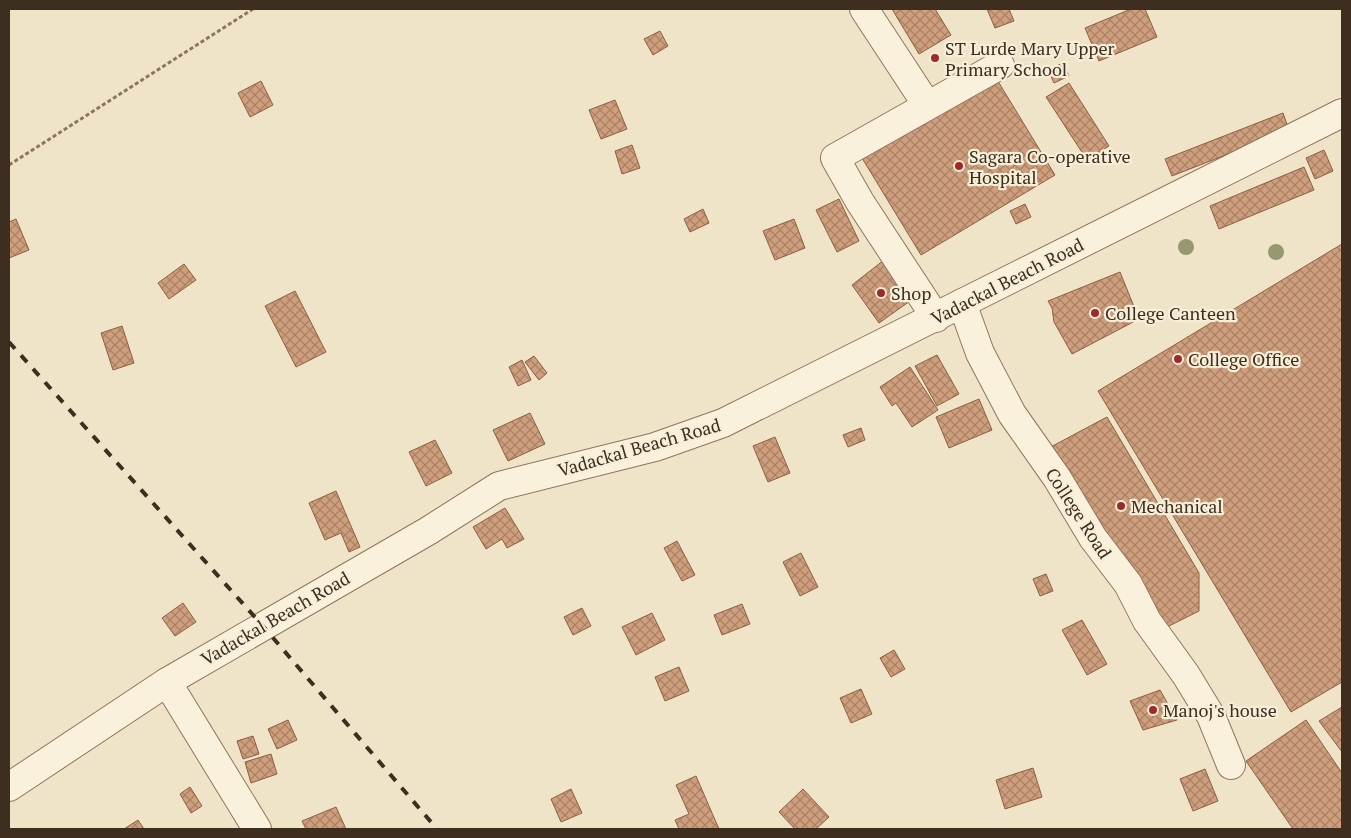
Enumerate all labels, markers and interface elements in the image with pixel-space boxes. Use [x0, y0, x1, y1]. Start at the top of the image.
place label: ST Lurde Mary Upper Primary School [945, 36, 1115, 81]
marker: ST Lurde Mary Upper Primary School [929, 52, 941, 64]
place label: Sagara Co-operative Hospital [969, 144, 1131, 189]
marker: Sagara Co-operative Hospital [953, 160, 965, 172]
street label: Vadackal Beach Road [927, 232, 1087, 330]
place label: Shop [891, 281, 931, 305]
marker: Shop [875, 287, 887, 299]
place label: College Canteen [1105, 301, 1236, 325]
marker: College Canteen [1089, 307, 1101, 319]
place label: College Office [1188, 347, 1299, 371]
marker: College Office [1172, 353, 1184, 365]
street label: Vadackal Beach Road [555, 412, 723, 482]
street label: College Road [1041, 463, 1117, 563]
place label: Mechanical [1131, 494, 1223, 518]
marker: Mechanical [1115, 500, 1127, 512]
street label: Vadackal Beach Road [196, 566, 354, 670]
place label: Manoj's house [1163, 698, 1277, 722]
marker: Manoj's house [1147, 704, 1159, 716]

